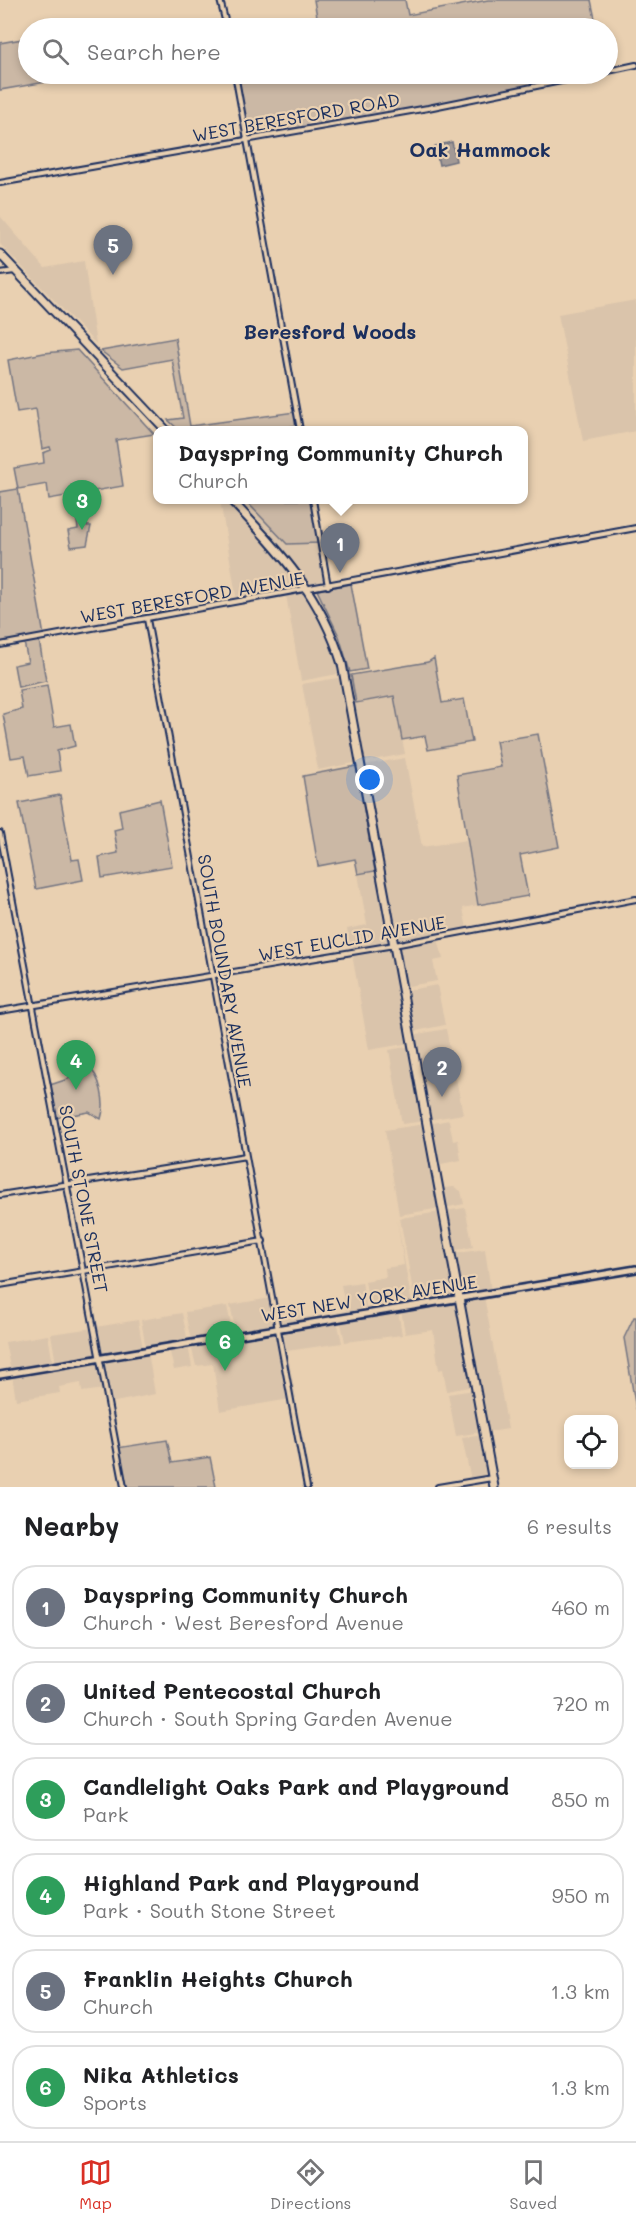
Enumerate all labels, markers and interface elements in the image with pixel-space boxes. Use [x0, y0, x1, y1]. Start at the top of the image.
search box [18, 18, 618, 84]
icon: search [39, 35, 72, 68]
text: Search here [87, 37, 221, 66]
street label: WEST BERESFORD ROAD [190, 87, 402, 147]
district label: Oak Hammock [409, 136, 551, 162]
pin: 5 [94, 226, 132, 275]
district label: Beresford Woods [244, 318, 416, 344]
popup [153, 426, 528, 504]
text: Dayspring Community Church [178, 438, 503, 467]
text: Church [178, 467, 248, 493]
pin: 3 [62, 480, 101, 530]
pin: 1 [320, 524, 360, 573]
street label: WEST BERESFORD AVENUE [78, 565, 306, 629]
your location [355, 765, 384, 794]
street label: SOUTH BOUNDARY AVENUE [193, 852, 257, 1090]
street label: WEST EUCLID AVENUE [256, 910, 448, 966]
pin: 4 [56, 1040, 96, 1090]
pin: 2 [422, 1048, 462, 1097]
street label: SOUTH STONE STREET [54, 1103, 114, 1295]
street label: WEST NEW YORK AVENUE [259, 1269, 479, 1327]
pin: 6 [206, 1322, 244, 1371]
map controls [564, 1415, 618, 1469]
button: locate [564, 1415, 618, 1469]
text: Nearby [24, 1509, 119, 1543]
text: 6 results [527, 1513, 612, 1539]
text: Dayspring Community Church [83, 1580, 408, 1609]
text: 1 [41, 1594, 50, 1620]
text: 460 m [552, 1594, 610, 1620]
text: Church · West Beresford Avenue [83, 1609, 404, 1635]
text: United Pentecostal Church [83, 1676, 381, 1705]
text: 2 [40, 1690, 51, 1716]
text: 720 m [553, 1690, 610, 1716]
text: Church · South Spring Garden Avenue [83, 1705, 453, 1731]
text: Candlelight Oaks Park and Playground [83, 1772, 509, 1801]
text: 3 [40, 1786, 52, 1812]
text: 850 m [552, 1786, 610, 1812]
text: Park [83, 1801, 128, 1827]
text: Highland Park and Playground [83, 1868, 419, 1897]
text: 4 [39, 1882, 52, 1908]
text: 950 m [552, 1882, 610, 1908]
text: Park · South Stone Street [83, 1897, 336, 1923]
text: Franklin Heights Church [83, 1964, 353, 1993]
text: 5 [40, 1978, 51, 2004]
text: 1.3 km [550, 1978, 610, 2004]
text: Church [83, 1993, 153, 2019]
text: Nika Athletics [83, 2060, 239, 2089]
text: 6 [39, 2074, 52, 2100]
text: 1.3 km [550, 2074, 610, 2100]
text: Sports [83, 2089, 147, 2115]
tab: Map [79, 2156, 112, 2213]
tab: Directions [270, 2156, 351, 2213]
tab: Saved [509, 2156, 557, 2213]

